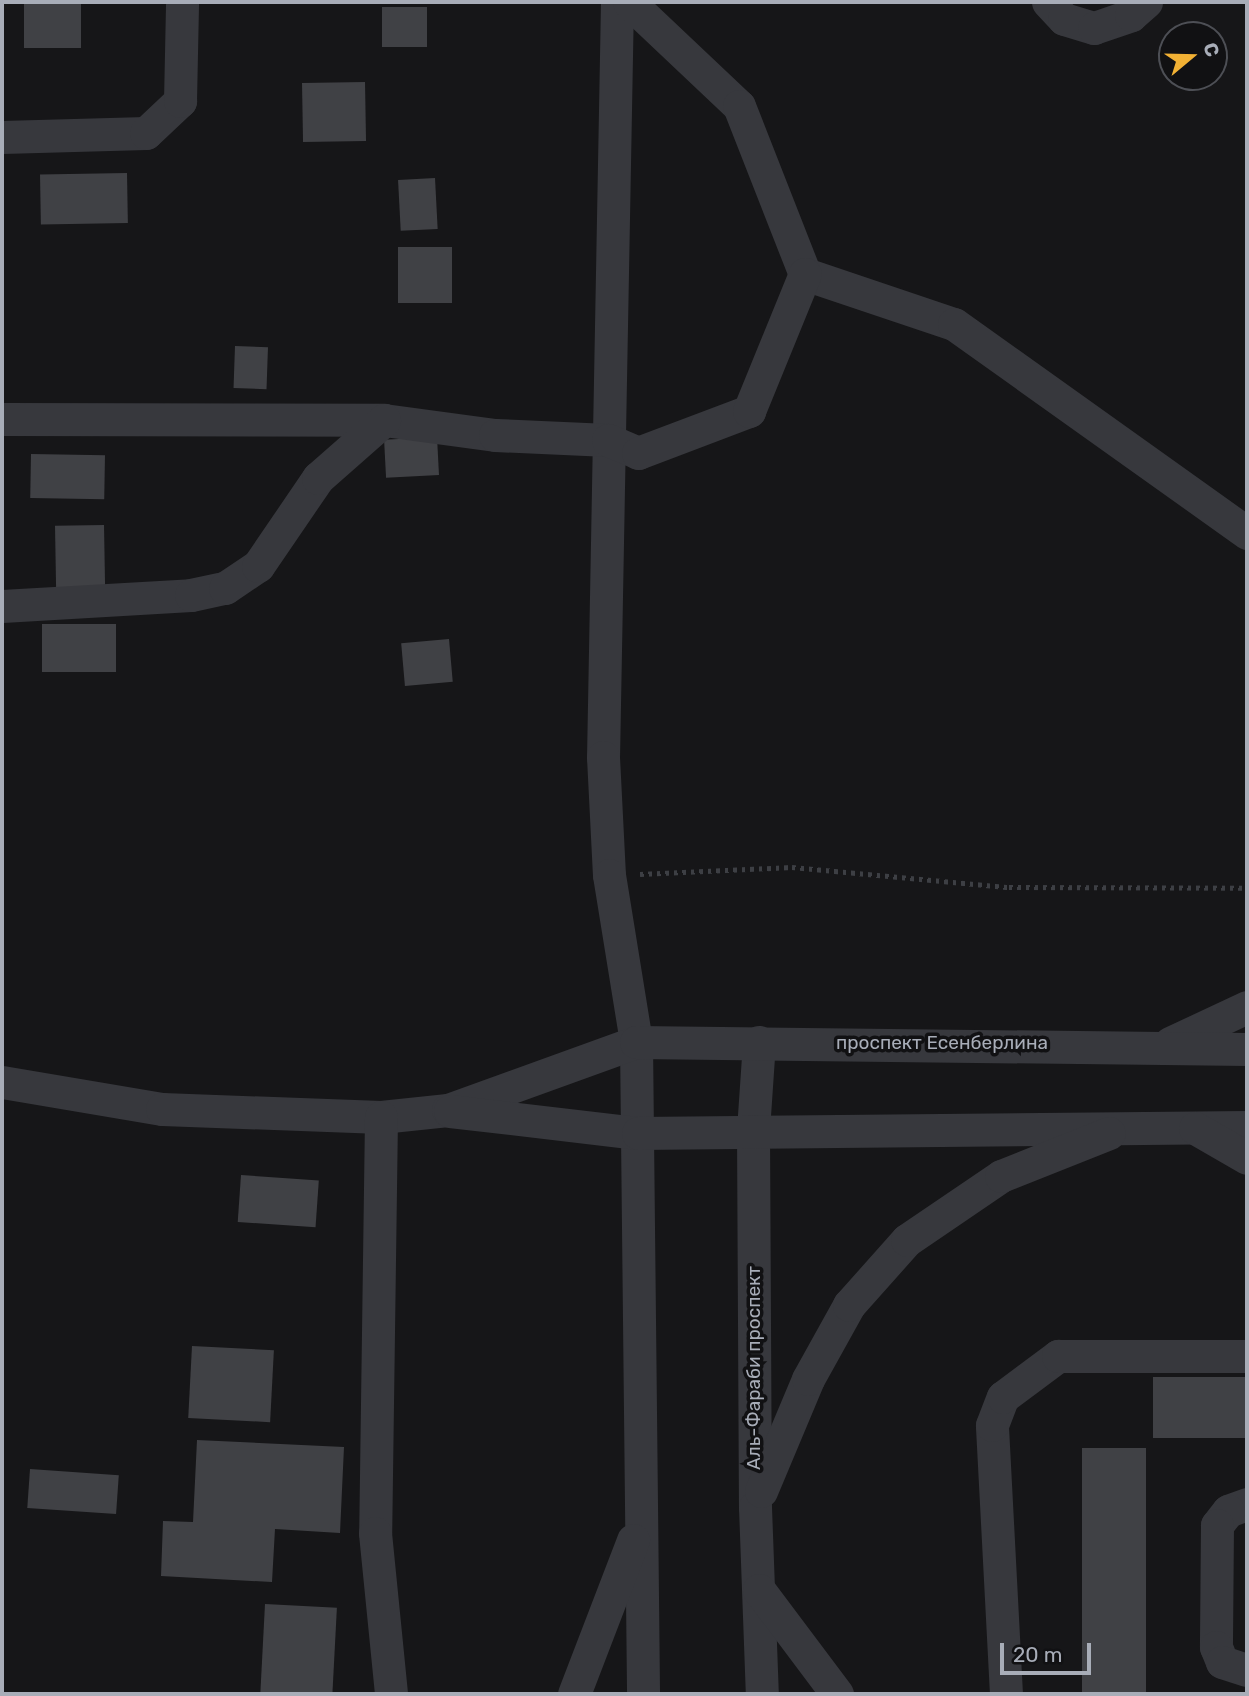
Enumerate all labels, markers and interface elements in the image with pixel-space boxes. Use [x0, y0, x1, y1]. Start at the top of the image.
north arrow [1158, 21, 1228, 91]
text: С [1198, 40, 1224, 60]
street label: проспект Есенберлина [836, 1032, 1048, 1054]
street label: Аль-Фараби проспект [743, 1266, 765, 1470]
scale bar [1004, 1630, 1095, 1674]
text: 20 m [1013, 1642, 1062, 1667]

